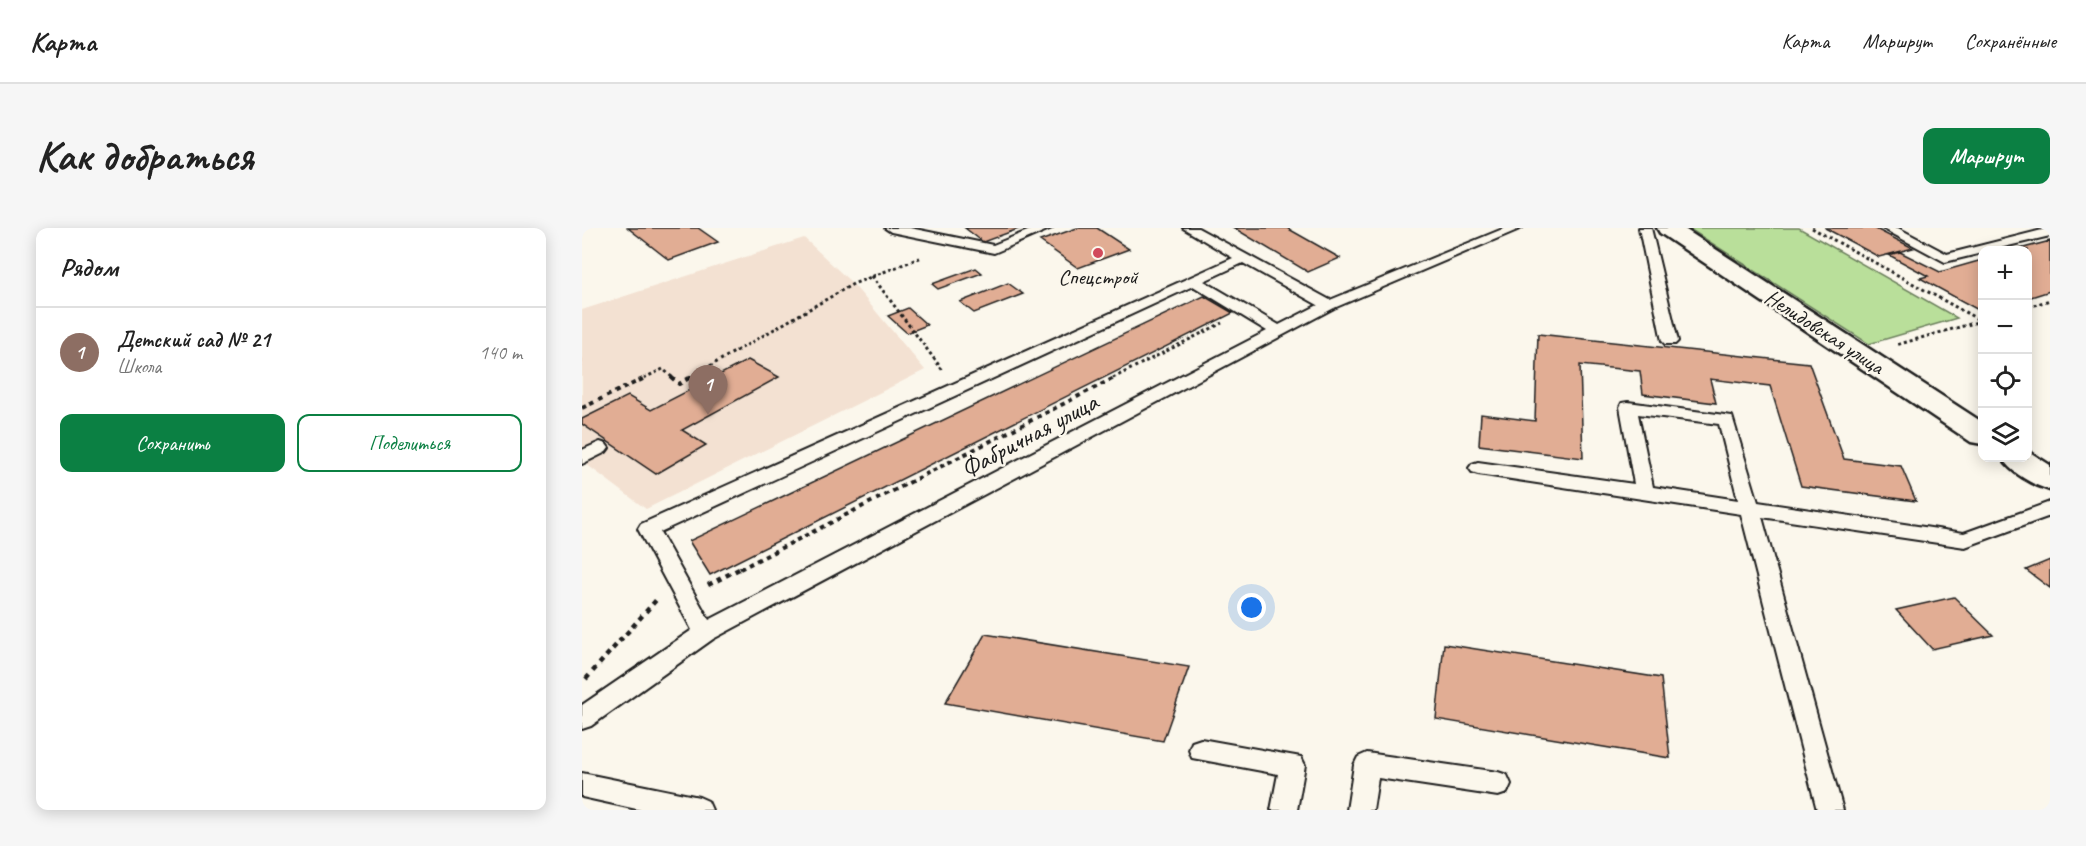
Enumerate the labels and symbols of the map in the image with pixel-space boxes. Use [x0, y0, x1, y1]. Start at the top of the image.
marker: Спецстрой [1091, 246, 1105, 260]
place label: Спецстрой [1058, 263, 1139, 291]
street label: Нелидовская улица [1760, 283, 1890, 381]
pin: 1 [688, 366, 728, 415]
street label: Фабричная улица [955, 385, 1105, 485]
your location [1237, 593, 1266, 622]

